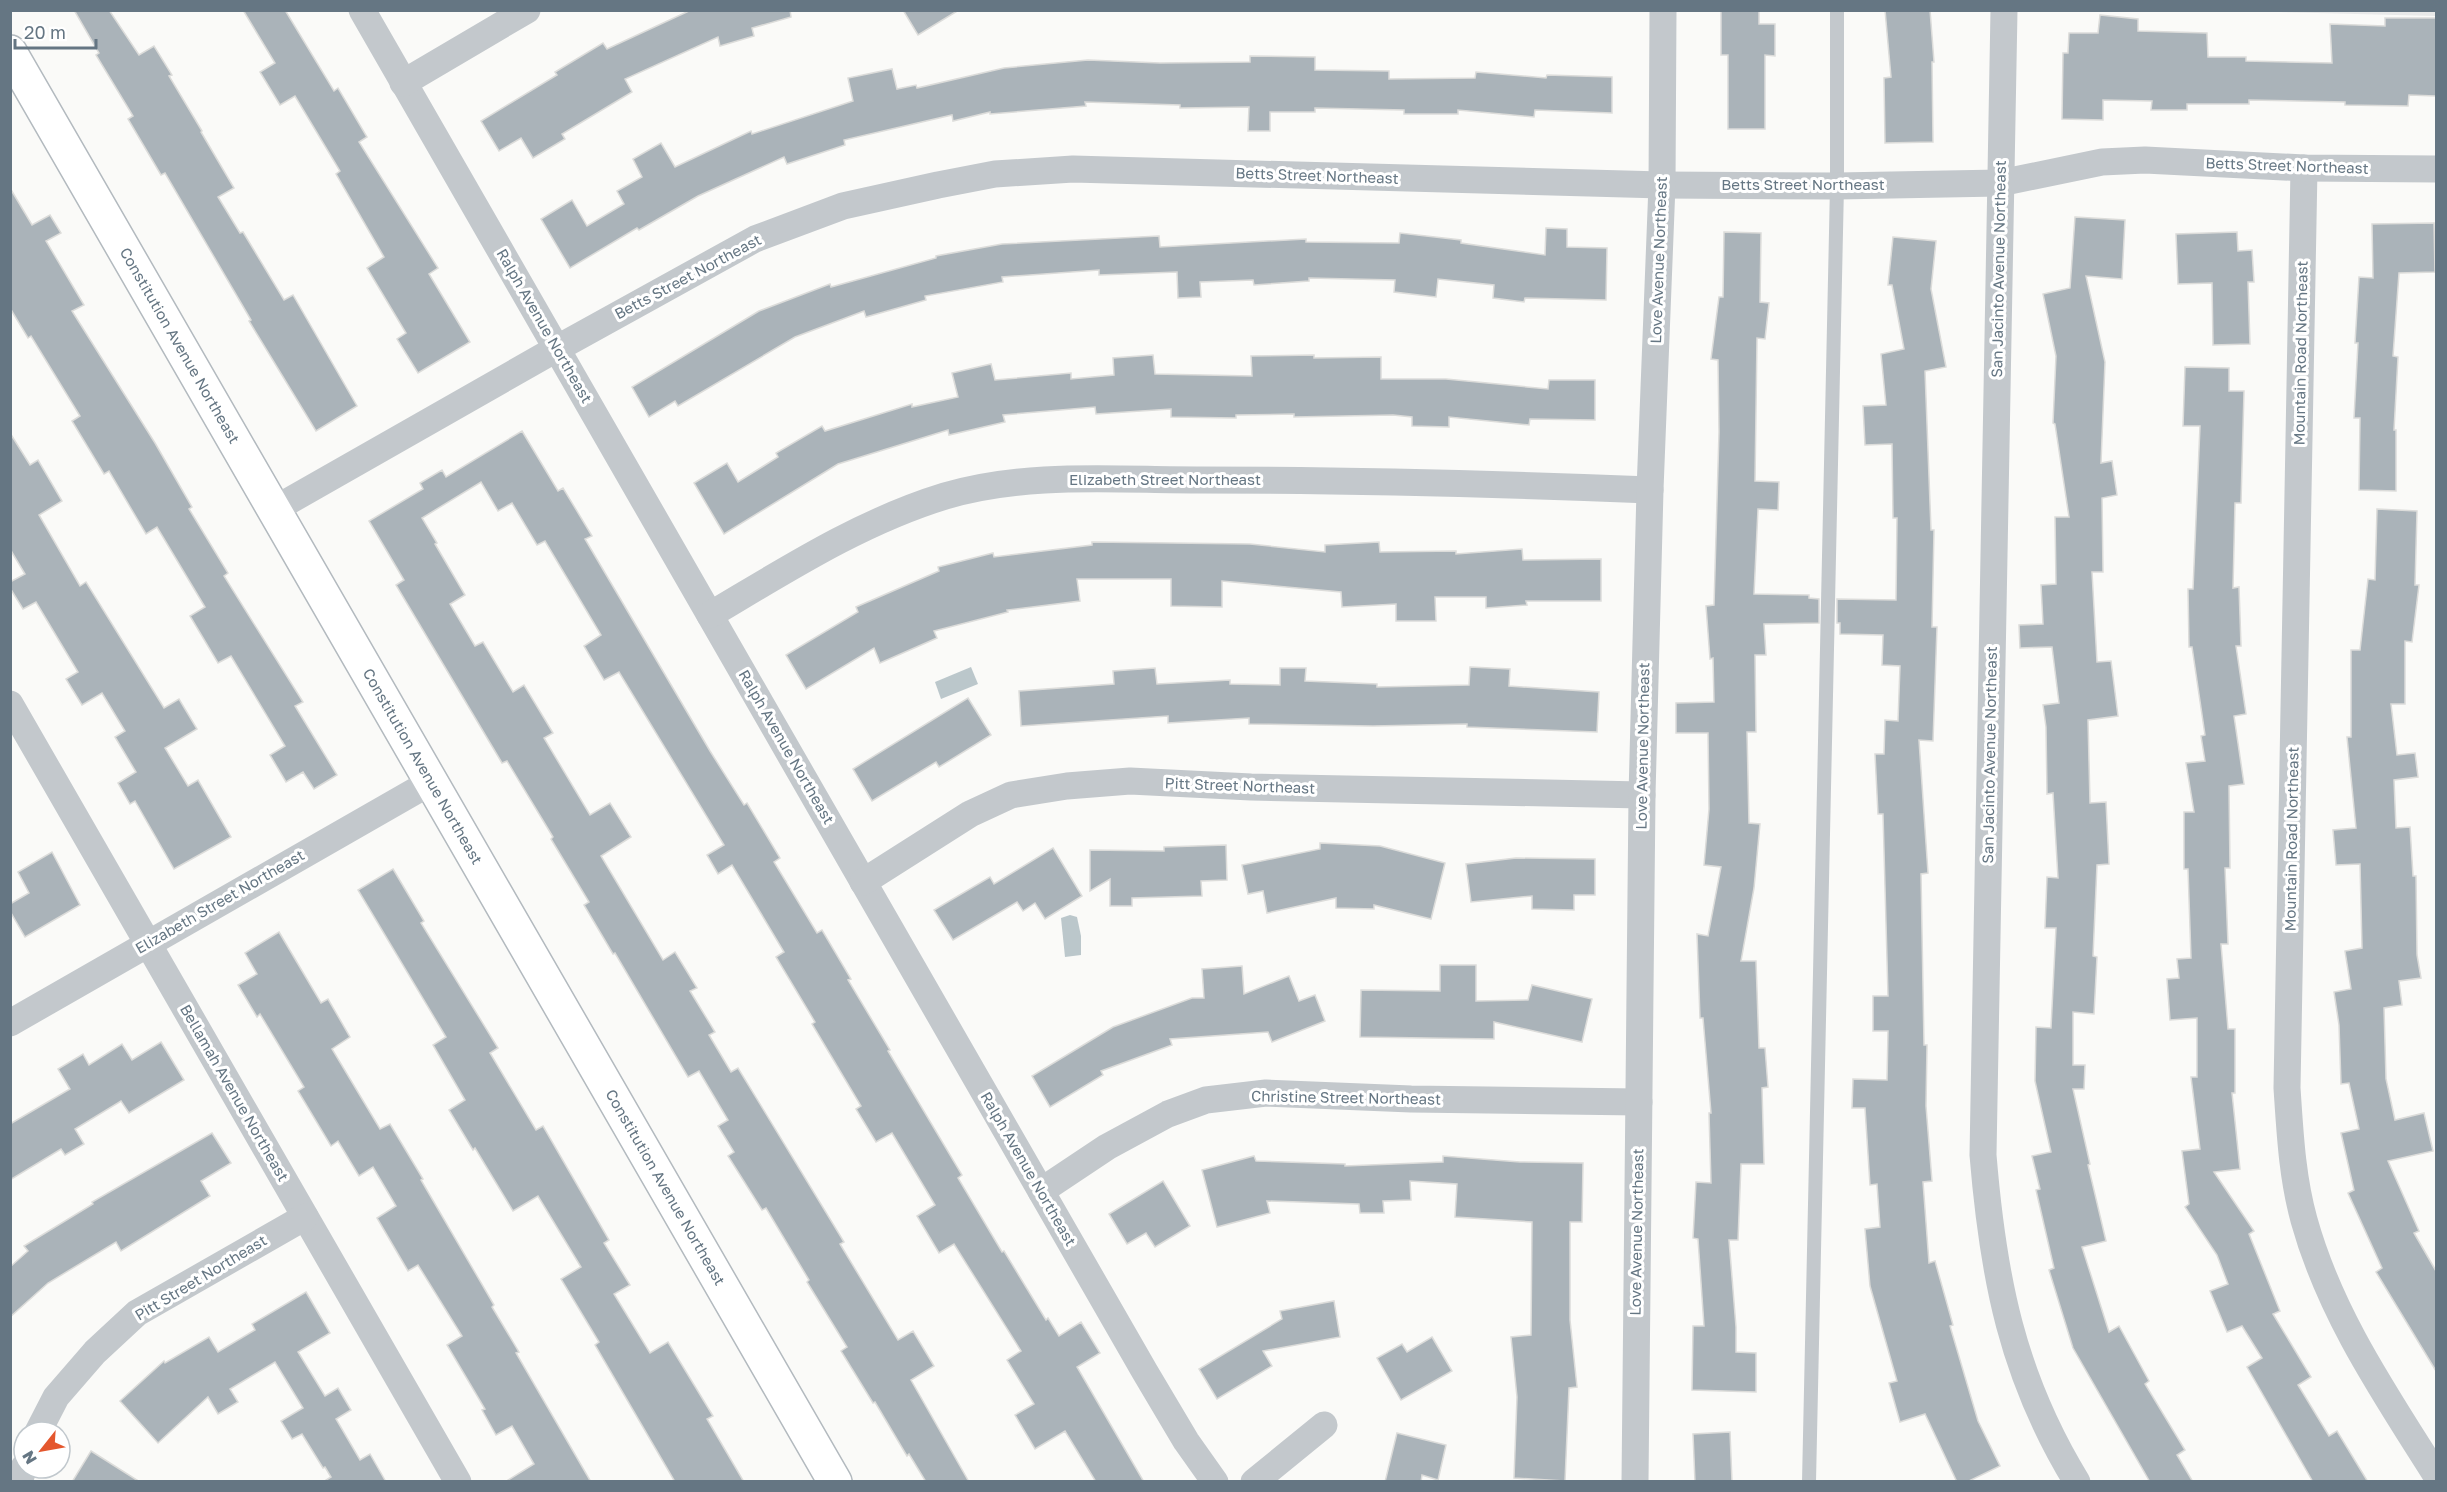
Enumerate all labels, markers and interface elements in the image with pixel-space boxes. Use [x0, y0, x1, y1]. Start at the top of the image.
scale bar [15, 12, 96, 50]
text: 20 m [24, 21, 66, 43]
street label: Betts Street Northeast [2205, 153, 2369, 177]
street label: San Jacinto Avenue Northeast [1987, 160, 2009, 378]
street label: Betts Street Northeast [1235, 163, 1399, 187]
street label: Betts Street Northeast [1721, 175, 1885, 193]
street label: Love Avenue Northeast [1646, 176, 1670, 344]
street label: Betts Street Northeast [611, 230, 764, 322]
street label: Constitution Avenue Northeast [117, 244, 244, 446]
street label: Ralph Avenue Northeast [493, 245, 596, 406]
street label: Mountain Road Northeast [2289, 260, 2311, 446]
street label: Elizabeth Street Northeast [1069, 470, 1261, 488]
street label: San Jacinto Avenue Northeast [1978, 646, 2000, 864]
street label: Love Avenue Northeast [1632, 662, 1652, 830]
street label: Constitution Avenue Northeast [360, 665, 487, 867]
street label: Ralph Avenue Northeast [735, 666, 838, 827]
street label: Mountain Road Northeast [2280, 746, 2302, 932]
street label: Pitt Street Northeast [1165, 773, 1316, 797]
street label: Elizabeth Street Northeast [132, 845, 307, 957]
street label: Bellamah Avenue Northeast [177, 1001, 293, 1184]
street label: Constitution Avenue Northeast [602, 1086, 730, 1288]
street label: Christine Street Northeast [1251, 1086, 1441, 1108]
street label: Ralph Avenue Northeast [977, 1088, 1080, 1249]
street label: Love Avenue Northeast [1626, 1148, 1646, 1316]
street label: Pitt Street Northeast [131, 1231, 270, 1324]
north arrow [12, 1420, 72, 1480]
text: N [17, 1447, 41, 1468]

